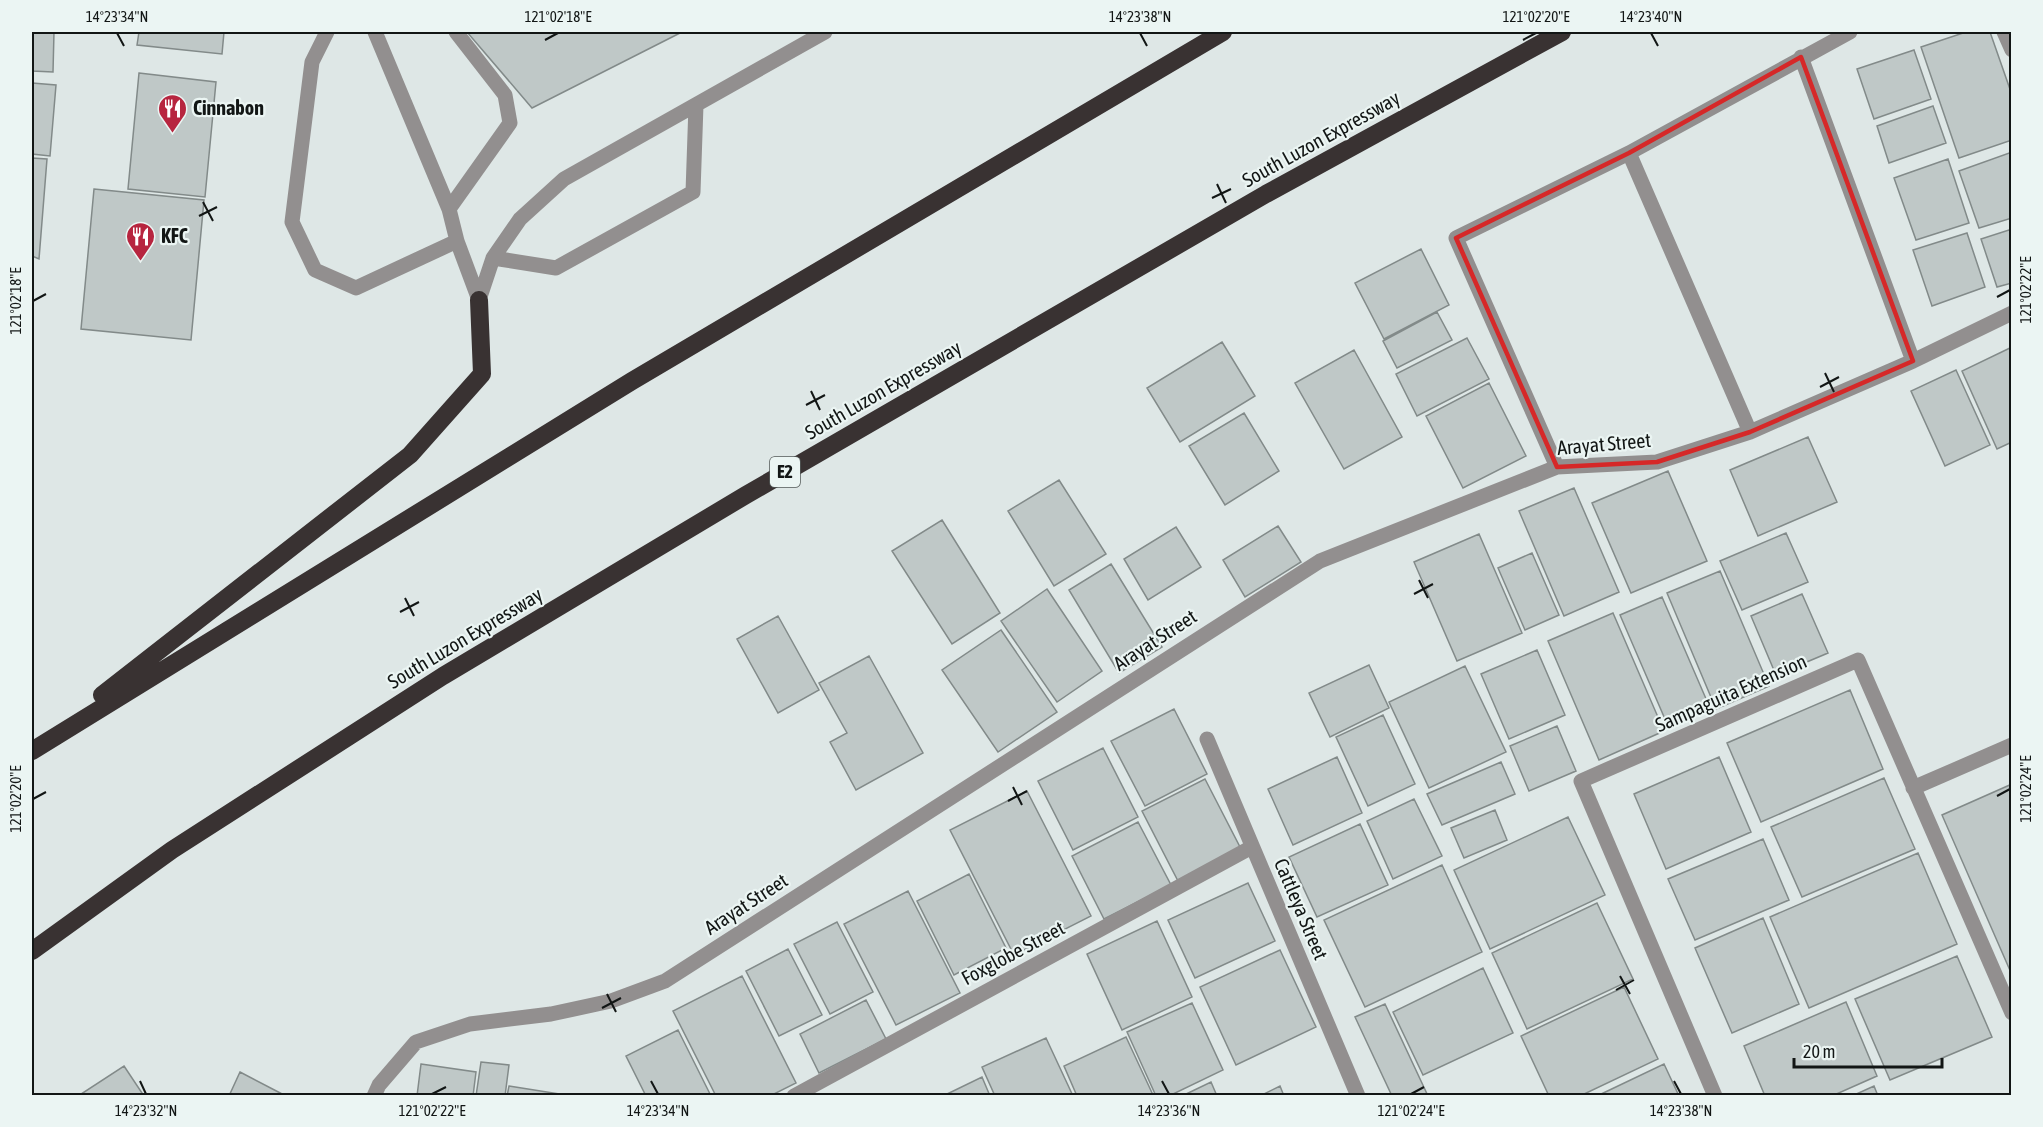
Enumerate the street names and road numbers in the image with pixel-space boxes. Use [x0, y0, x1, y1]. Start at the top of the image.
street label: South Luzon Expressway [1238, 86, 1403, 191]
street label: South Luzon Expressway [801, 336, 965, 444]
street label: Arayat Street [1556, 428, 1652, 459]
road number: E2 [770, 457, 800, 487]
street label: South Luzon Expressway [383, 582, 546, 693]
street label: Arayat Street [1109, 604, 1201, 675]
street label: Sampaguita Extension [1652, 649, 1810, 736]
street label: Cattleya Street [1270, 855, 1333, 963]
street label: Arayat Street [700, 868, 792, 939]
street label: Foxglobe Street [957, 916, 1068, 989]

